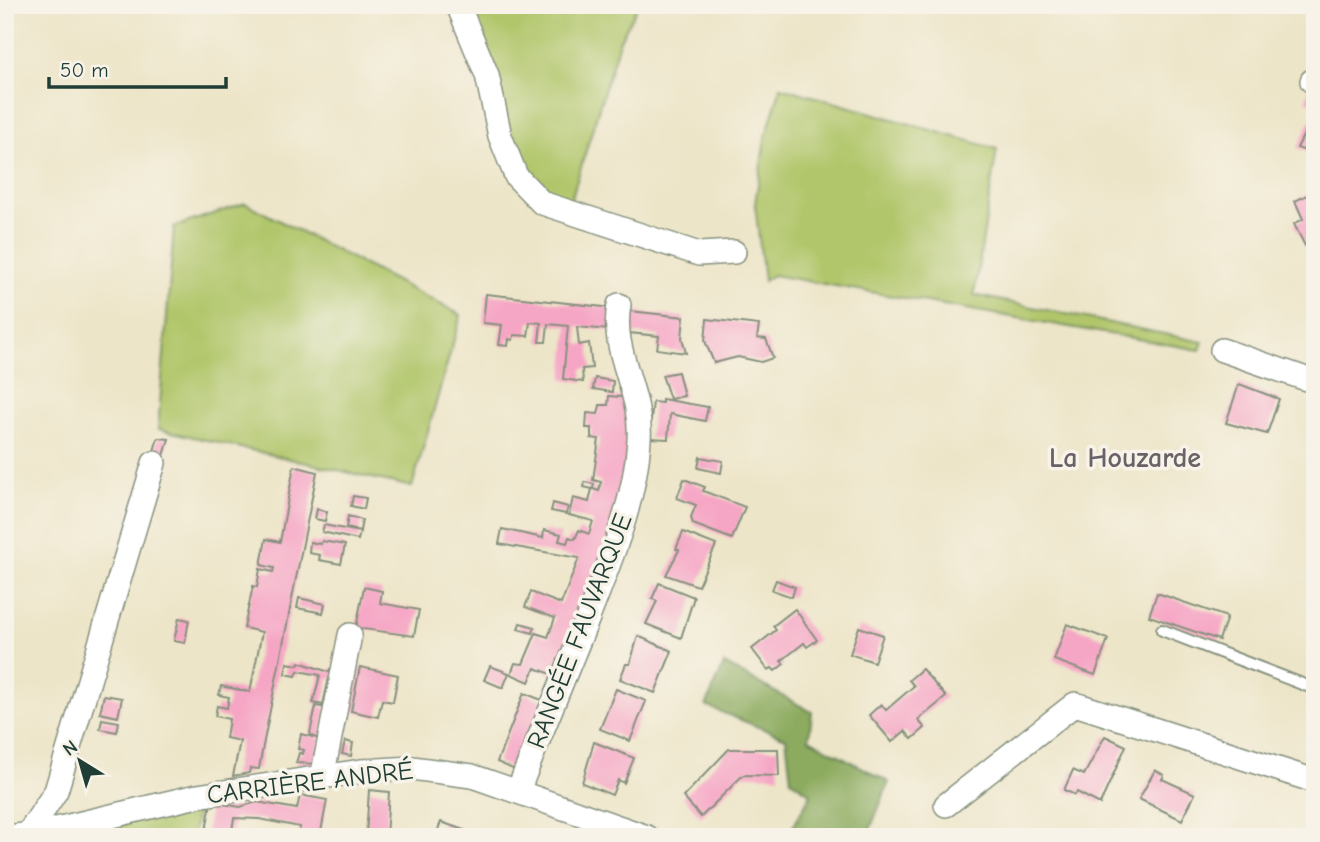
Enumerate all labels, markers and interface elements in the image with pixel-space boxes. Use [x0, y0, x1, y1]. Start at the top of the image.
scale bar [49, 46, 226, 90]
text: 50 m [60, 58, 109, 82]
district label: La Houzarde [1049, 442, 1201, 474]
street label: RANGÉE FAUVARQUE [520, 509, 639, 753]
north arrow [46, 726, 116, 796]
text: N [59, 736, 82, 761]
street label: CARRIÈRE ANDRÉ [205, 754, 415, 811]

